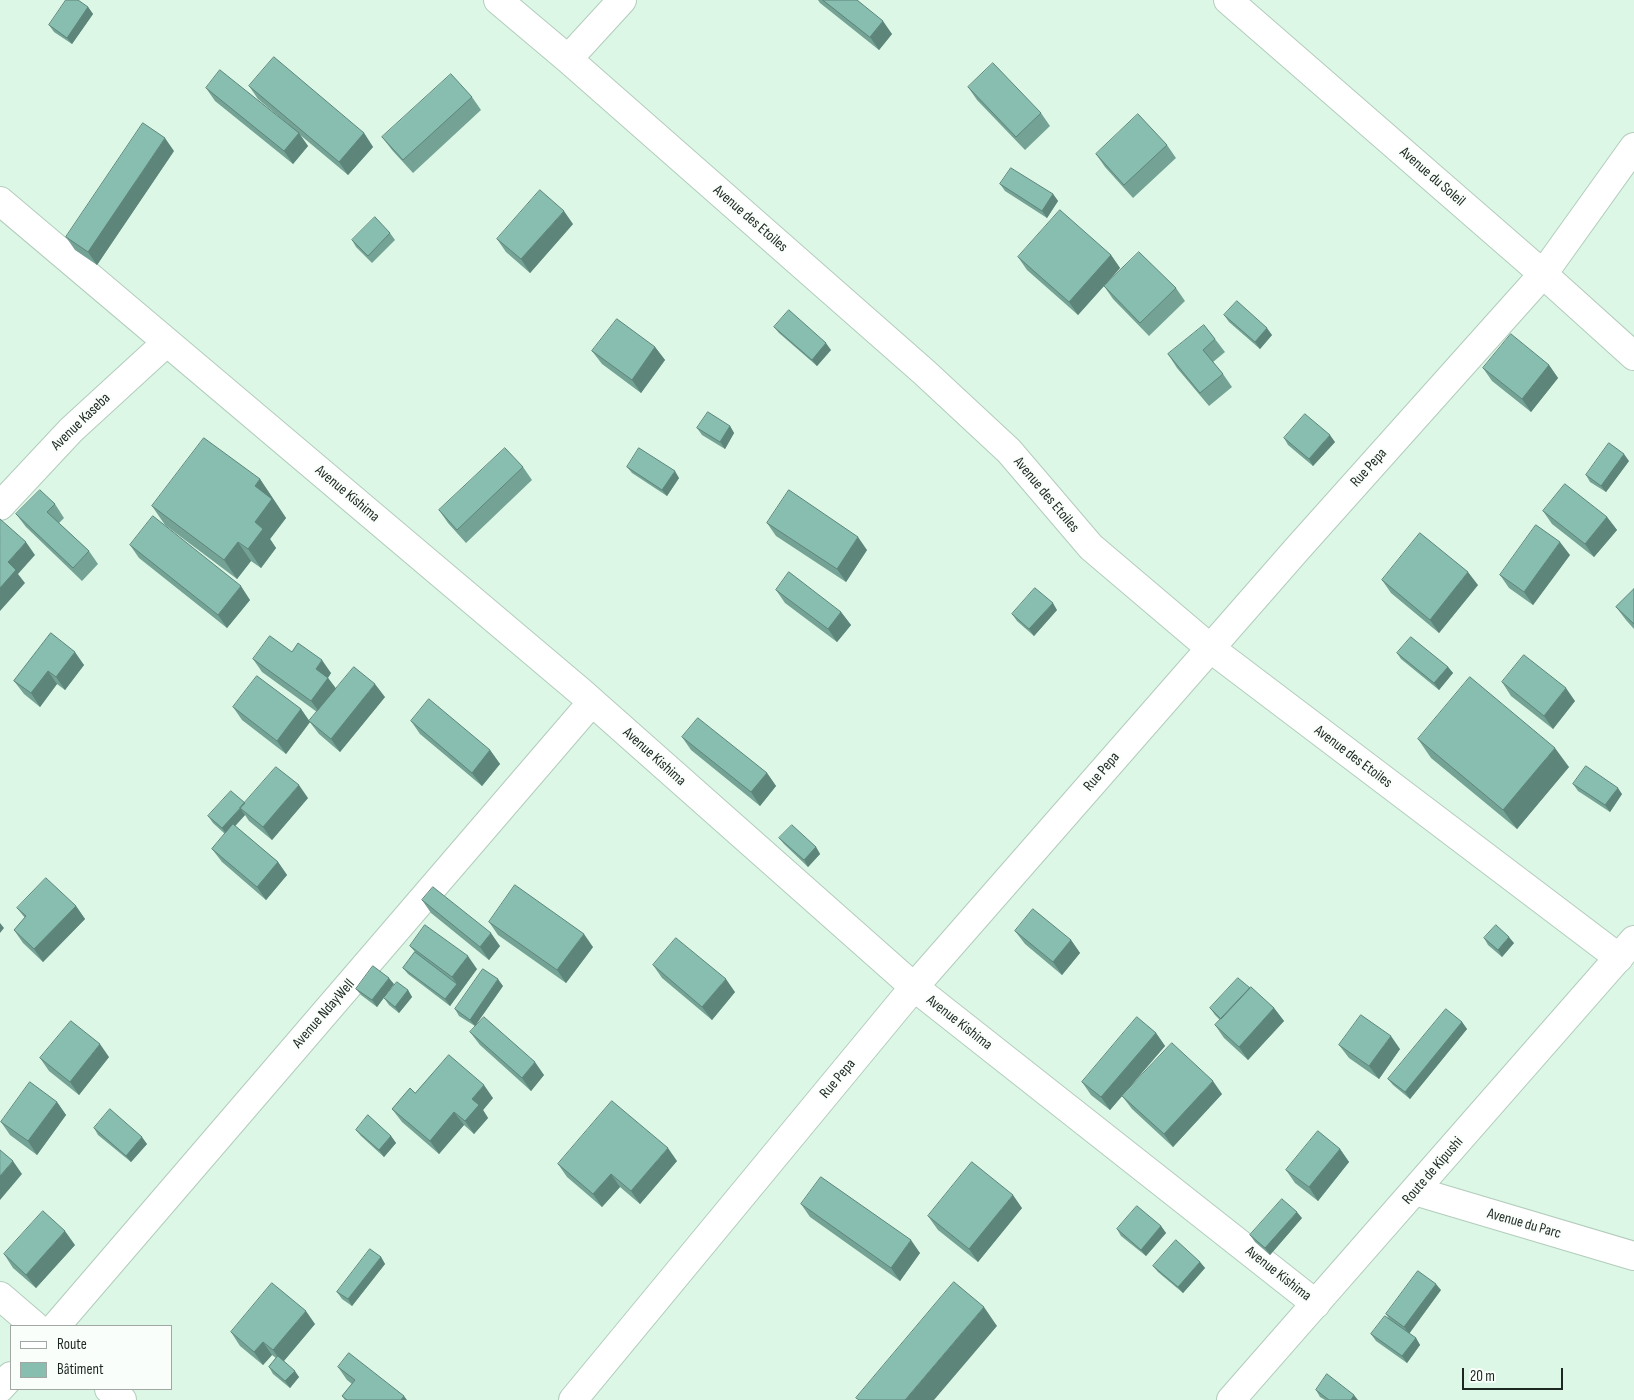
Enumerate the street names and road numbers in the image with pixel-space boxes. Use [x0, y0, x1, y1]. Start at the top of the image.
street label: Avenue du Soleil [1396, 144, 1468, 210]
street label: Avenue des Etoiles [709, 182, 791, 256]
street label: Avenue Kaseba [48, 389, 114, 455]
street label: Rue Pepa [1347, 445, 1391, 491]
street label: Avenue des Etoiles [1009, 454, 1083, 536]
street label: Avenue Kishima [311, 462, 383, 526]
street label: Avenue des Etoiles [1310, 722, 1396, 792]
street label: Avenue Kishima [619, 724, 689, 790]
street label: Rue Pepa [1080, 749, 1124, 795]
street label: Avenue NdayWell [289, 976, 359, 1052]
street label: Avenue Kishima [922, 992, 996, 1054]
street label: Rue Pepa [816, 1056, 860, 1102]
street label: Route de Kipushi [1399, 1134, 1467, 1208]
street label: Avenue du Parc [1485, 1205, 1563, 1243]
street label: Avenue Kishima [1241, 1243, 1315, 1305]

